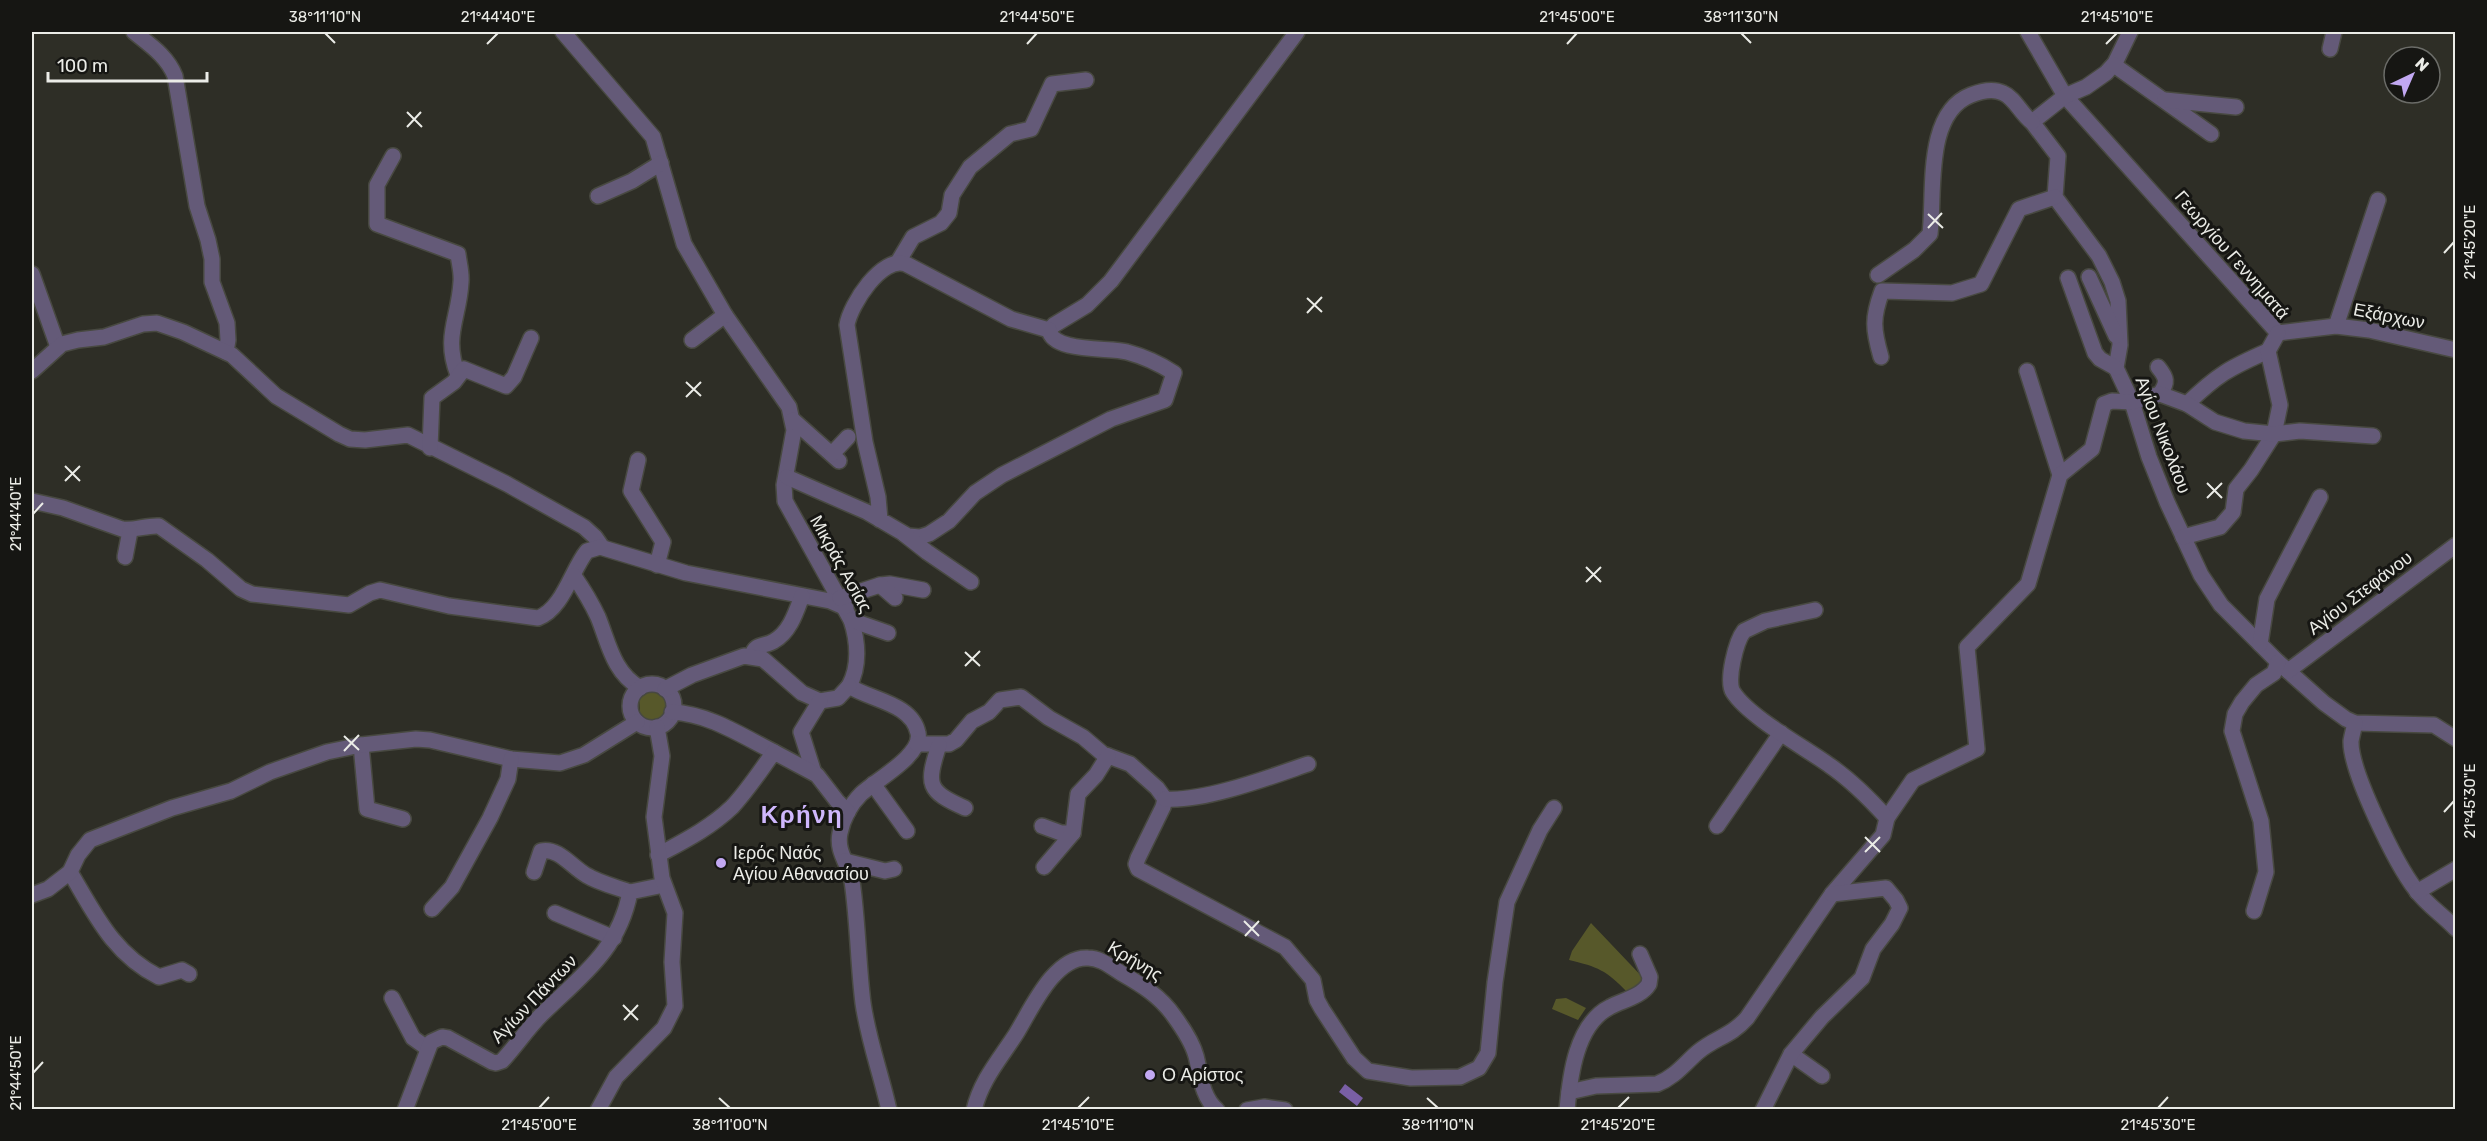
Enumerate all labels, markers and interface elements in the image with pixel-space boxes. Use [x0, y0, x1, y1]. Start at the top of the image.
text: 38°11'10"N [289, 8, 361, 26]
text: 21°44'40"E [461, 8, 535, 26]
text: 21°44'50"E [999, 8, 1075, 26]
text: 21°45'00"E [1539, 8, 1615, 26]
text: 38°11'30"N [1703, 8, 1779, 26]
text: 21°45'10"E [2081, 8, 2153, 26]
scale bar [48, 45, 207, 83]
north arrow [2382, 45, 2442, 105]
text: N [2411, 54, 2433, 75]
text: 100 m [57, 55, 108, 77]
street label: Γεωργίου Γεννηματά [2170, 186, 2294, 324]
text: 21°45'20"E [2461, 205, 2479, 279]
street label: Εξάρχων [2351, 298, 2427, 334]
street label: Αγίου Νικολάου [2131, 373, 2195, 497]
text: 21°44'40"E [7, 477, 25, 551]
street label: Μικράς Ασίας [805, 511, 877, 617]
street label: Αγίου Στεφάνου [2303, 547, 2417, 639]
text: 21°45'30"E [2461, 763, 2479, 839]
district label: Κρήνη [761, 801, 843, 829]
place label: Ιερός Ναός Αγίου Αθανασίου [733, 842, 869, 885]
marker: Ιερός Ναός Αγίου Αθανασίου [714, 856, 728, 870]
street label: Κρήνης [1104, 936, 1167, 986]
street label: Αγίων Πάντων [486, 950, 582, 1048]
text: 21°44'50"E [7, 1035, 25, 1111]
place label: Ο Αρίστος [1162, 1064, 1244, 1086]
marker: Ο Αρίστος [1143, 1068, 1157, 1082]
text: 21°45'00"E [501, 1116, 577, 1134]
text: 38°11'00"N [692, 1116, 768, 1134]
text: 21°45'10"E [1042, 1116, 1114, 1134]
text: 38°11'10"N [1402, 1116, 1474, 1134]
text: 21°45'20"E [1581, 1116, 1655, 1134]
text: 21°45'30"E [2120, 1116, 2196, 1134]

